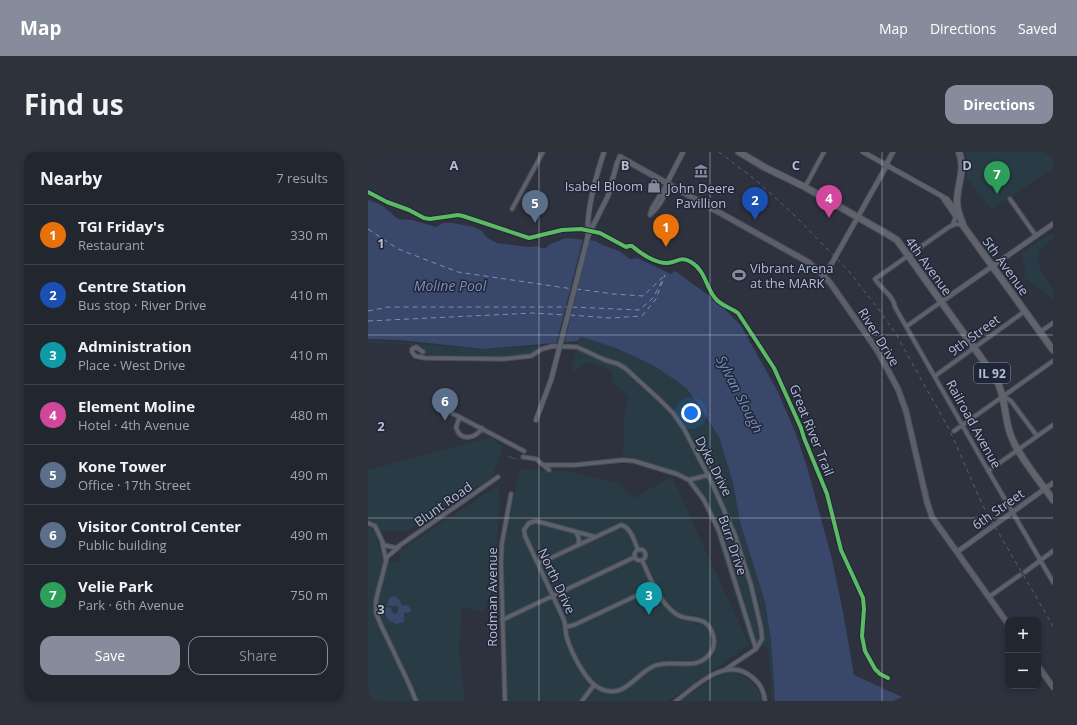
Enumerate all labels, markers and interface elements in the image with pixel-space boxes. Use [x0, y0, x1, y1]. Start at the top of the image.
text: Map [20, 15, 61, 41]
text: Map [879, 19, 908, 38]
text: Directions [930, 19, 996, 38]
text: Saved [1018, 19, 1057, 38]
text: Find us [24, 85, 124, 123]
button: Directions [945, 85, 1053, 124]
text: A [450, 156, 459, 174]
text: B [621, 156, 630, 174]
text: C [792, 156, 800, 174]
text: D [962, 156, 972, 174]
pin: 7 [984, 161, 1010, 194]
museum icon: John Deere Pavillion [693, 163, 709, 179]
text: Nearby [40, 167, 102, 190]
text: 7 results [276, 169, 328, 187]
place label: Isabel Bloom [565, 177, 643, 195]
shop icon: Isabel Bloom [646, 178, 662, 194]
place label: John Deere Pavillion [665, 179, 735, 212]
pin: 4 [816, 185, 842, 218]
pin: 2 [742, 187, 768, 220]
pin: 5 [522, 190, 548, 223]
pin: 1 [653, 214, 679, 247]
text: TGI Friday's [78, 216, 165, 236]
text: 1 [49, 226, 57, 244]
text: 330 m [290, 226, 328, 244]
street label: 4th Avenue [902, 233, 956, 299]
street label: 5th Avenue [979, 233, 1033, 299]
text: 1 [377, 234, 385, 252]
text: Restaurant [78, 236, 145, 254]
place label: Vibrant Arena at the MARK [750, 259, 834, 292]
sports icon: Vibrant Arena at the MARK [731, 267, 747, 283]
text: Centre Station [78, 276, 186, 296]
water label: Moline Pool [414, 276, 487, 295]
text: 2 [49, 286, 57, 304]
text: 410 m [290, 286, 328, 304]
text: Bus stop · River Drive [78, 296, 206, 314]
street label: River Drive [854, 304, 904, 370]
street label: 9th Street [945, 310, 1004, 360]
text: Administration [78, 336, 192, 356]
text: 3 [49, 346, 57, 364]
text: 410 m [290, 346, 328, 364]
water label: Sylvan Slough [712, 352, 768, 436]
text: Place · West Drive [78, 356, 185, 374]
road number: IL 92 [974, 363, 1010, 383]
street label: Railroad Avenue [942, 376, 1006, 472]
street label: Great River Trail [785, 381, 839, 479]
pin: 6 [432, 388, 458, 421]
text: Element Moline [78, 396, 195, 416]
your location [681, 403, 701, 423]
text: 4 [49, 406, 57, 424]
text: 480 m [290, 406, 328, 424]
text: Hotel · 4th Avenue [78, 416, 189, 434]
text: 2 [377, 417, 385, 435]
street label: Dyke Drive [691, 433, 737, 499]
text: Kone Tower [78, 456, 166, 476]
text: 5 [49, 466, 57, 484]
text: 490 m [290, 466, 328, 484]
text: Office · 17th Street [78, 476, 191, 494]
street label: Blunt Road [411, 478, 475, 530]
street label: 6th Street [968, 484, 1028, 534]
street label: Burr Drive [714, 513, 752, 577]
text: Visitor Control Center [78, 516, 241, 536]
text: 6 [49, 526, 57, 544]
text: 490 m [290, 526, 328, 544]
text: Public building [78, 536, 167, 554]
street label: North Drive [534, 545, 580, 617]
street label: Rodman Avenue [483, 547, 501, 647]
text: Velie Park [78, 576, 153, 596]
pin: 3 [636, 582, 662, 615]
text: 7 [49, 586, 57, 604]
text: 750 m [290, 586, 328, 604]
text: Park · 6th Avenue [78, 596, 184, 614]
text: 3 [377, 600, 385, 618]
map controls [1005, 617, 1041, 689]
button: + [1005, 617, 1041, 653]
button: Save [40, 636, 180, 675]
button: Share [188, 636, 328, 675]
button: − [1005, 653, 1041, 689]

